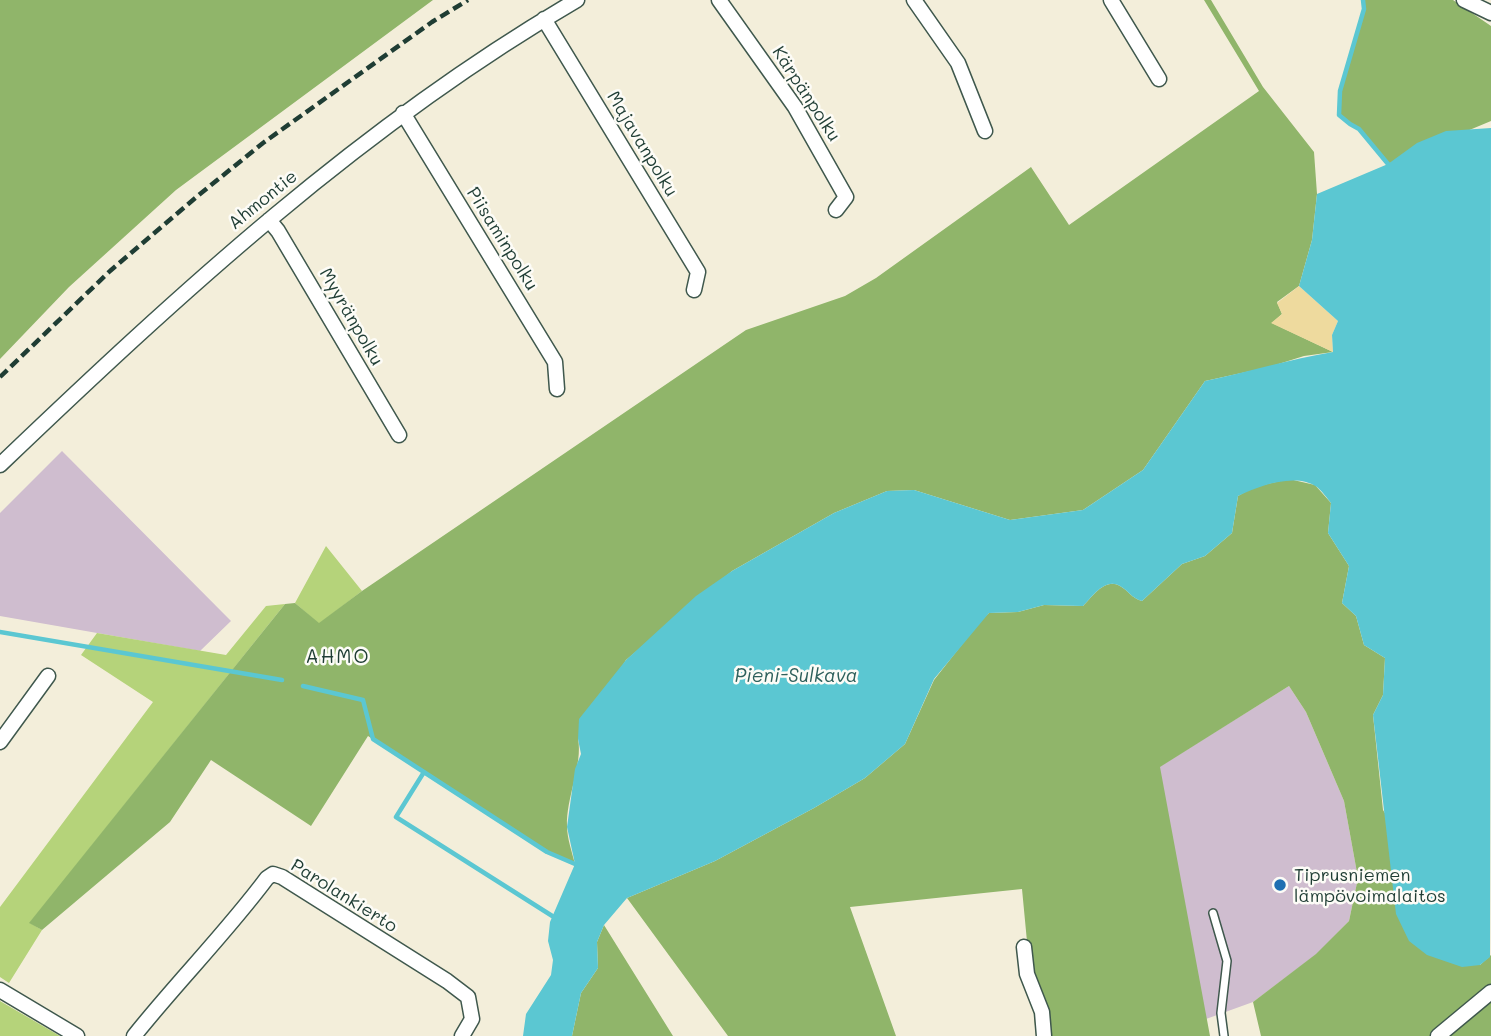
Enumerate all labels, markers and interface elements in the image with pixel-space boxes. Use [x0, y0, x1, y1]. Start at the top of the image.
street label: Kärpänpolku [767, 42, 845, 146]
street label: Majavanpolku [602, 87, 682, 201]
street label: Ahmontie [224, 166, 302, 234]
street label: Piisaminpolku [462, 183, 542, 295]
street label: Myyränpolku [314, 264, 388, 370]
district label: AHMO [306, 646, 370, 668]
water label: Pieni-Sulkava [734, 665, 858, 687]
street label: Parolankierto [287, 855, 401, 937]
place label: Tiprusniemen lämpövoimalaitos [1294, 864, 1446, 906]
marker: Tiprusniemen lämpövoimalaitos [1272, 877, 1288, 893]

